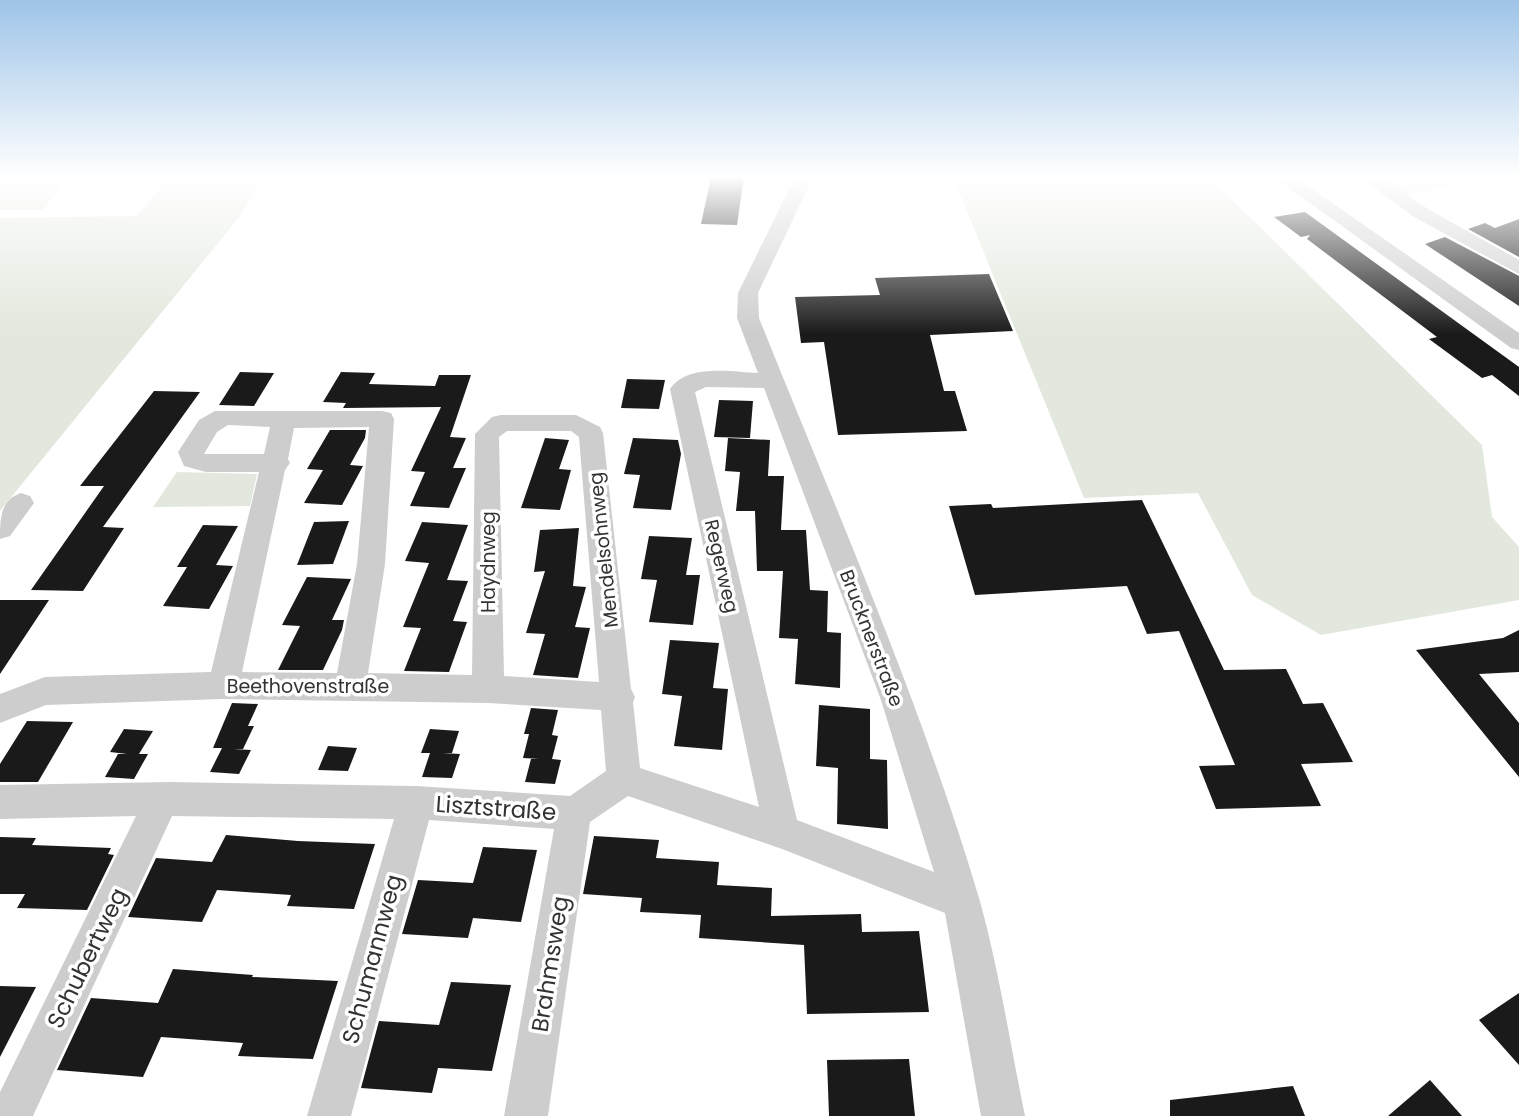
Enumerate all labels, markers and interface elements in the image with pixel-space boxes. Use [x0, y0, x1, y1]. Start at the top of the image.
street label: Mendelsohnweg [582, 471, 625, 629]
street label: Haydnweg [475, 511, 502, 613]
street label: Regerweg [698, 517, 745, 616]
street label: Brucknerstraße [833, 566, 910, 711]
street label: Beethovenstraße [227, 673, 389, 700]
street label: Lisztstraße [435, 788, 557, 828]
street label: Schumannweg [334, 871, 410, 1047]
street label: Schubertweg [39, 883, 135, 1033]
street label: Brahmsweg [523, 894, 577, 1034]

